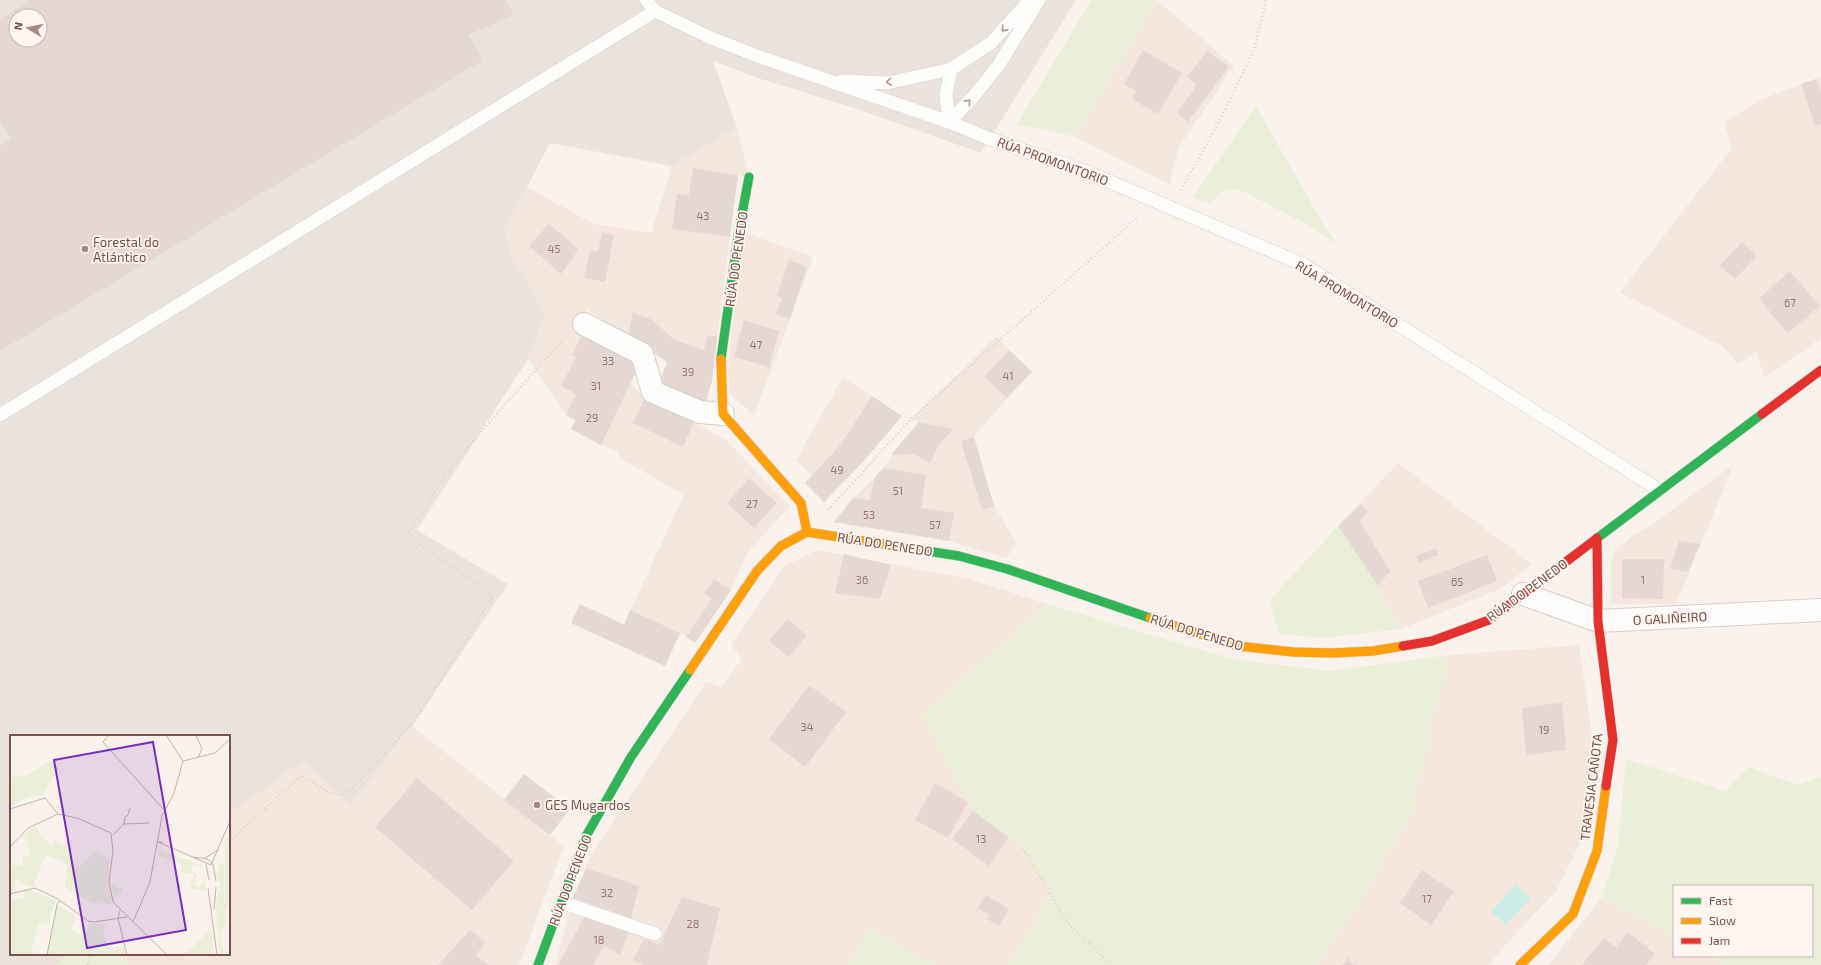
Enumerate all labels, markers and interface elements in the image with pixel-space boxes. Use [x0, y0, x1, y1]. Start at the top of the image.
north arrow [8, 8, 48, 48]
text: N [11, 21, 25, 31]
one-way arrow [1001, 24, 1009, 32]
one-way arrow [886, 77, 893, 86]
one-way arrow [963, 100, 970, 107]
street label: RÚA PROMONTORIO [995, 133, 1111, 189]
house number: 43 [697, 209, 709, 222]
street label: RÚA DO PENEDO [720, 210, 751, 308]
place label: Forestal do Atlántico [93, 234, 159, 265]
house number: 45 [548, 242, 560, 255]
marker: Forestal do Atlántico [80, 244, 90, 254]
street label: RÚA PROMONTORIO [1293, 256, 1402, 331]
house number: 67 [1784, 296, 1796, 309]
house number: 47 [750, 338, 763, 351]
house number: 33 [602, 354, 614, 367]
house number: 39 [682, 365, 694, 378]
house number: 41 [1002, 369, 1014, 382]
house number: 31 [591, 379, 601, 392]
house number: 29 [586, 411, 598, 424]
house number: 49 [830, 463, 844, 476]
house number: 51 [893, 484, 903, 497]
house number: 27 [746, 497, 758, 510]
house number: 53 [863, 508, 875, 521]
house number: 57 [929, 518, 941, 531]
street label: RÚA DO PENEDO [836, 528, 934, 559]
street label: RÚA DO PENEDO [1483, 554, 1571, 625]
house number: 36 [856, 573, 868, 586]
house number: 1 [1641, 573, 1645, 586]
house number: 65 [1451, 575, 1463, 588]
street label: O GALIÑEIRO [1632, 608, 1708, 628]
street label: RÚA DO PENEDO [1149, 609, 1246, 654]
house number: 34 [801, 720, 814, 733]
house number: 19 [1539, 723, 1549, 736]
street label: TRAVESIA CAÑOTA [1576, 733, 1606, 841]
inset map [10, 735, 230, 955]
place label: GES Mugardos [545, 797, 630, 813]
marker: GES Mugardos [532, 800, 542, 810]
street label: RÚA DO PENEDO [544, 832, 595, 928]
house number: 13 [976, 832, 986, 845]
legend [1673, 885, 1813, 957]
house number: 32 [601, 886, 613, 899]
house number: 17 [1422, 892, 1432, 905]
text: Fast [1709, 893, 1733, 907]
text: Slow [1709, 913, 1736, 927]
house number: 28 [687, 917, 699, 930]
house number: 18 [593, 933, 605, 946]
text: Jam [1709, 933, 1730, 947]

